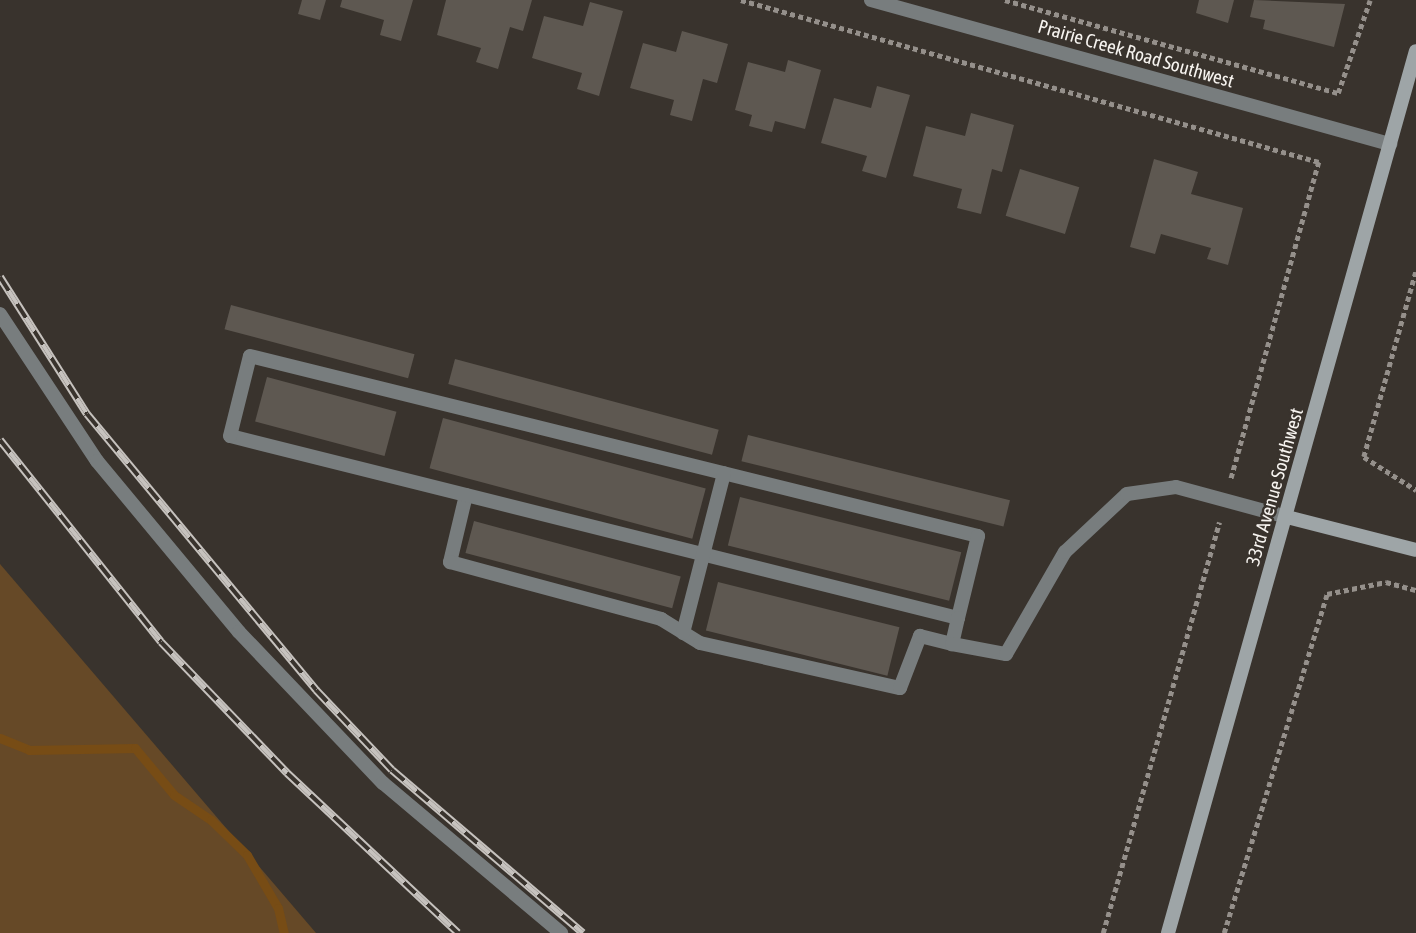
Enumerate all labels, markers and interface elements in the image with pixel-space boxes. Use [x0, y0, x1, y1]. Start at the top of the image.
street label: Prairie Creek Road Southwest [1035, 15, 1237, 93]
street label: 33rd Avenue Southwest [1242, 406, 1308, 568]

